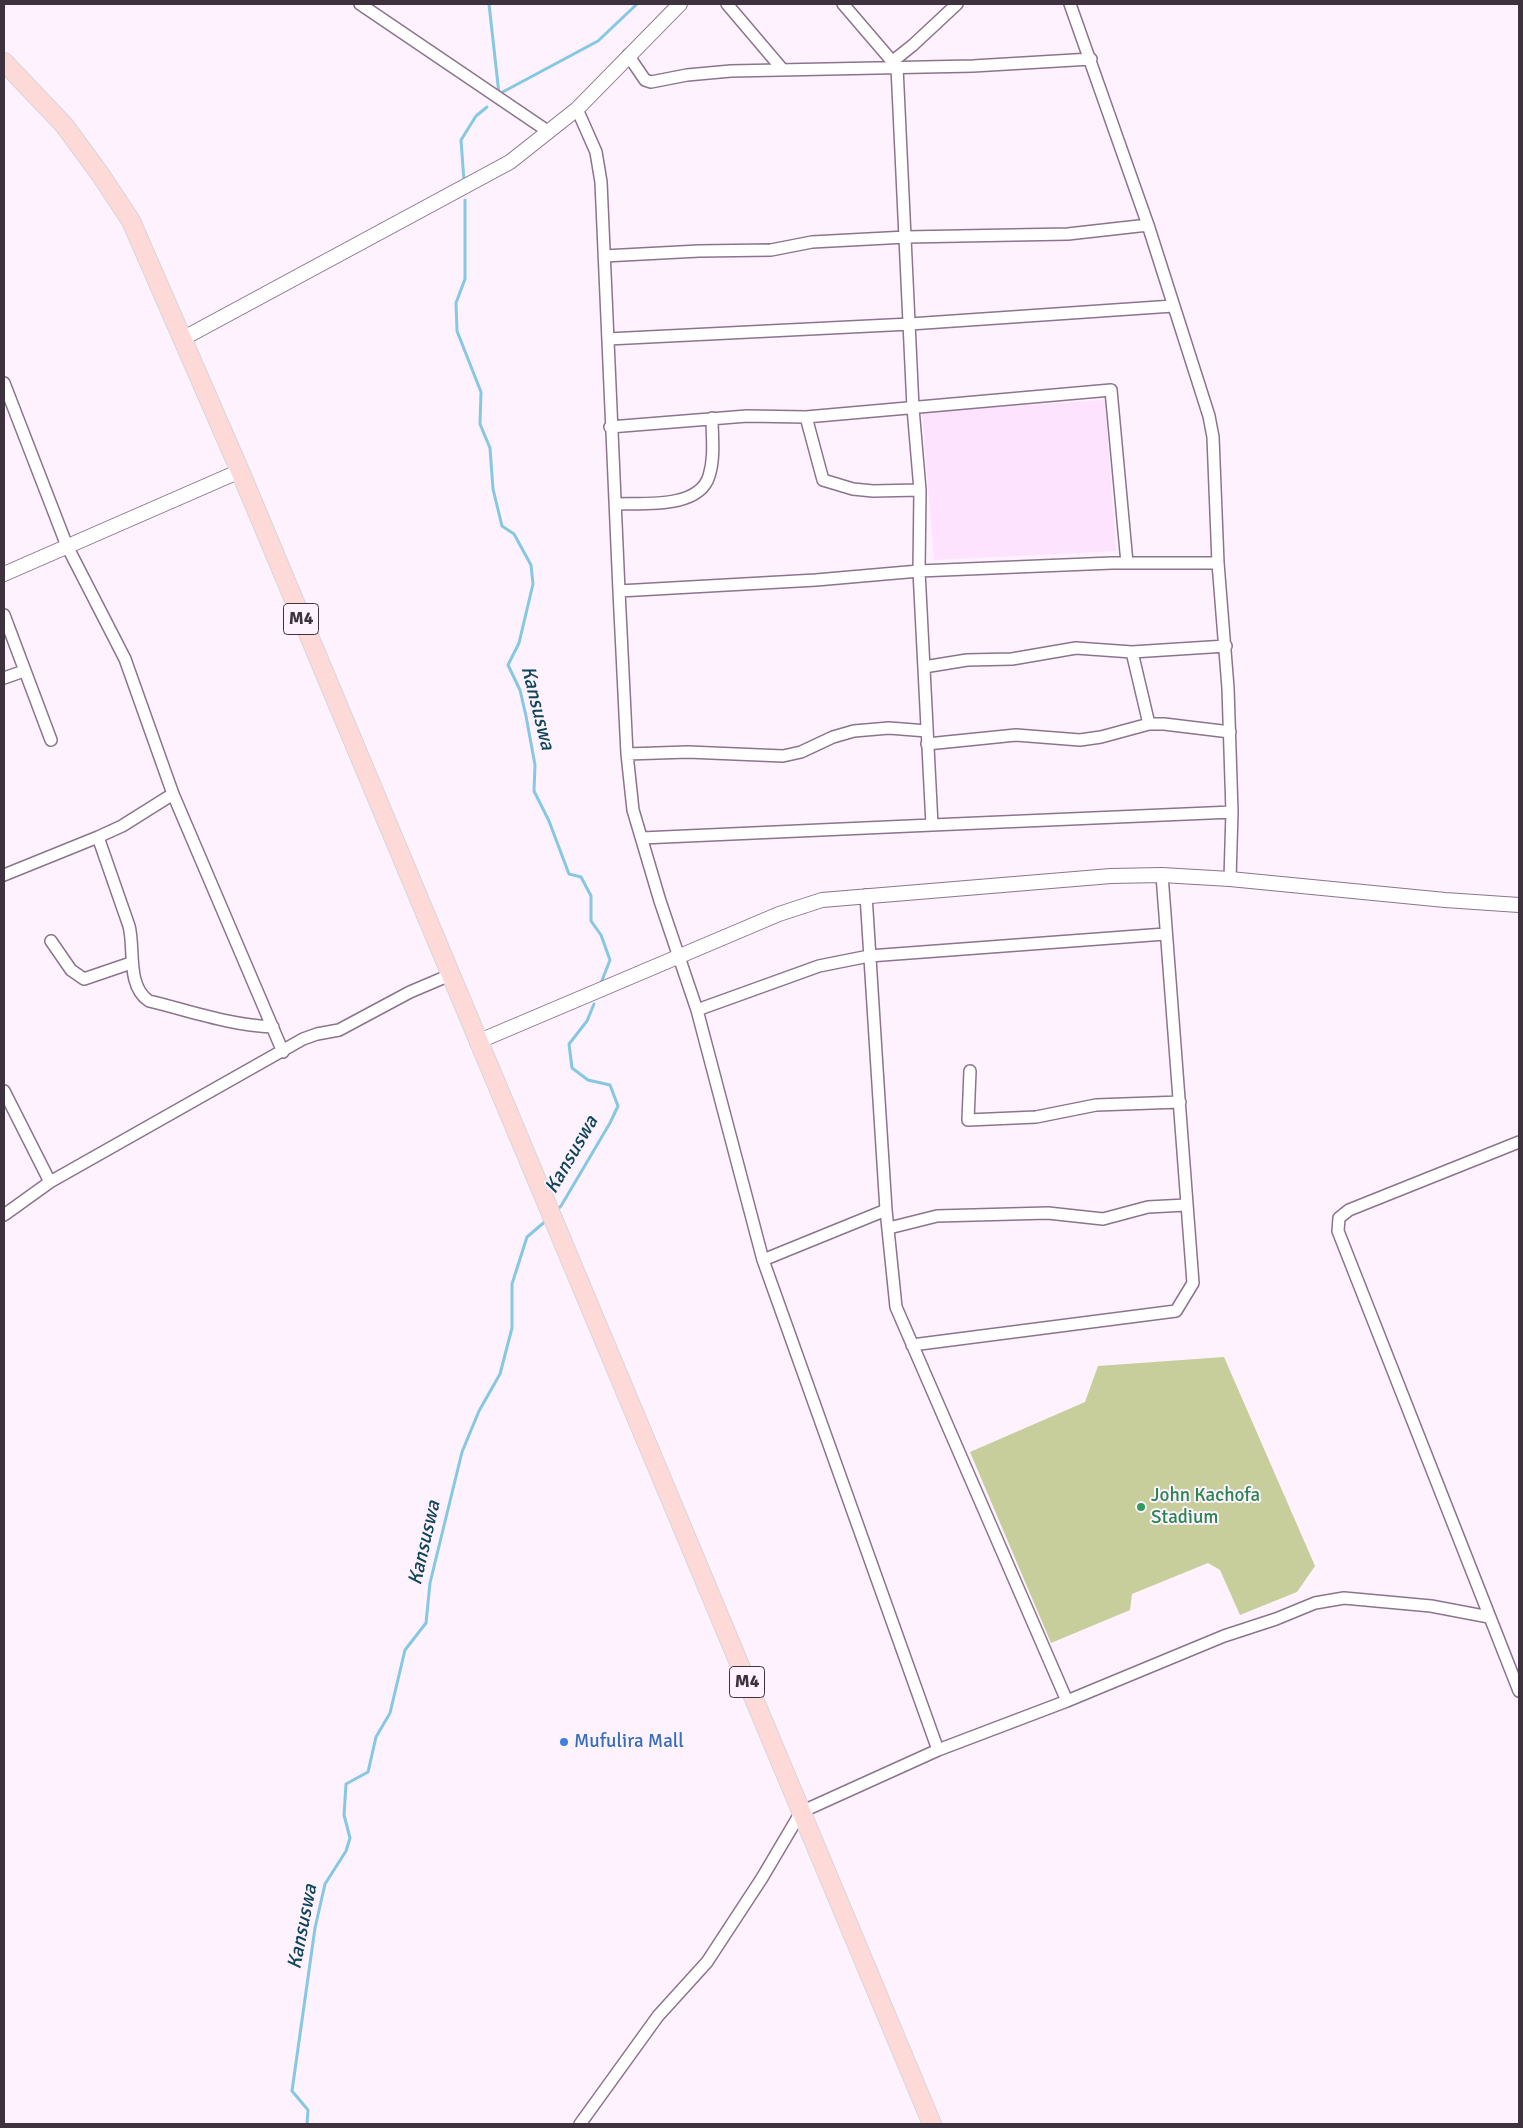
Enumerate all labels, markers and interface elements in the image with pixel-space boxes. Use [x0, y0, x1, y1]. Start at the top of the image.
road number: M4 [284, 604, 318, 634]
water label: Kansuswa [515, 663, 559, 753]
water label: Kansuswa [540, 1112, 604, 1198]
place label: John Kachofa Stadium [1151, 1485, 1260, 1529]
water label: Kansuswa [404, 1499, 446, 1587]
marker: John Kachofa Stadium [1135, 1501, 1147, 1513]
road number: M4 [730, 1666, 764, 1698]
place label: Mufulira Mall [574, 1731, 684, 1753]
marker: Mufulira Mall [558, 1736, 570, 1748]
water label: Kansuswa [283, 1883, 323, 1971]

